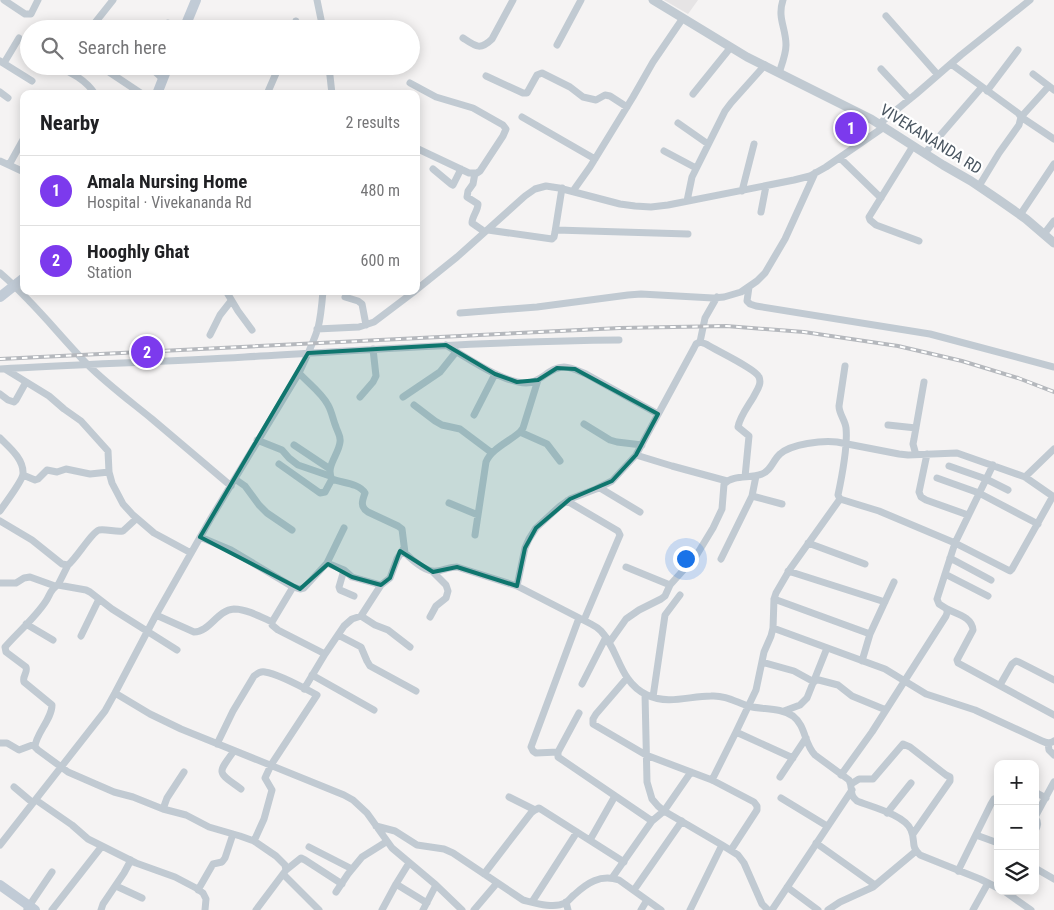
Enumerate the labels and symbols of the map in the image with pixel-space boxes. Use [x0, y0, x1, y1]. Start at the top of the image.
street label: VIVEKANANDA RD [877, 100, 985, 178]
pin: 1 [835, 109, 867, 147]
pin: 2 [131, 333, 163, 371]
your location [673, 546, 699, 572]

